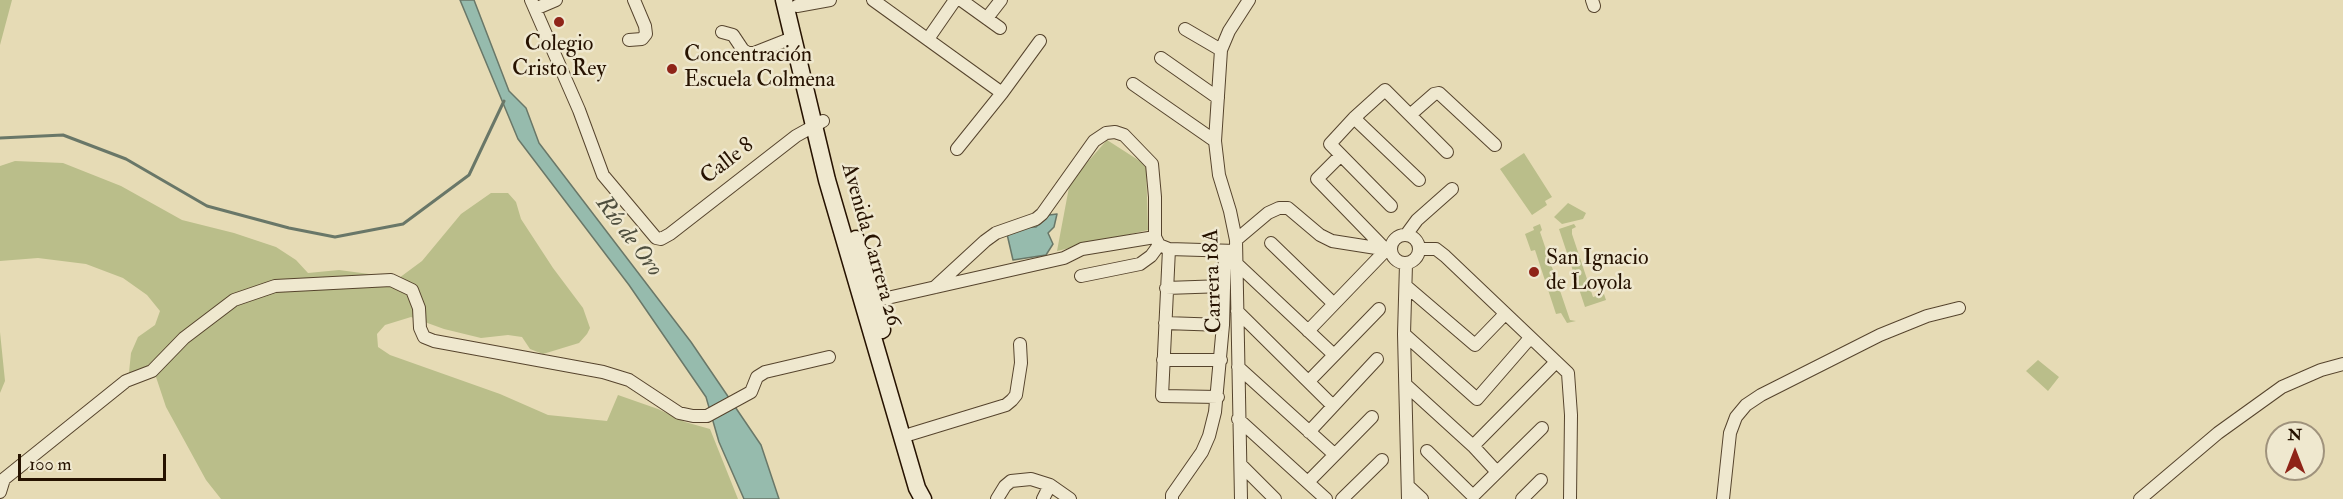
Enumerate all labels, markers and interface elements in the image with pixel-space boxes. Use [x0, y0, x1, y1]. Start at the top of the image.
marker: Colegio Cristo Rey [552, 15, 566, 29]
place label: Colegio Cristo Rey [512, 32, 606, 84]
place label: Concentración Escuela Colmena [684, 43, 835, 94]
marker: Concentración Escuela Colmena [665, 62, 679, 76]
street label: Calle 8 [696, 133, 760, 191]
street label: Avenida Carrera 26 [834, 161, 906, 329]
water label: Río de Oro [588, 191, 668, 283]
street label: Carrera 18A [1199, 228, 1229, 334]
place label: San Ignacio de Loyola [1546, 246, 1649, 298]
marker: San Ignacio de Loyola [1527, 265, 1541, 279]
north arrow [2265, 421, 2325, 481]
text: N [2288, 425, 2302, 445]
scale bar [21, 442, 170, 480]
text: 100 m [29, 453, 72, 476]

